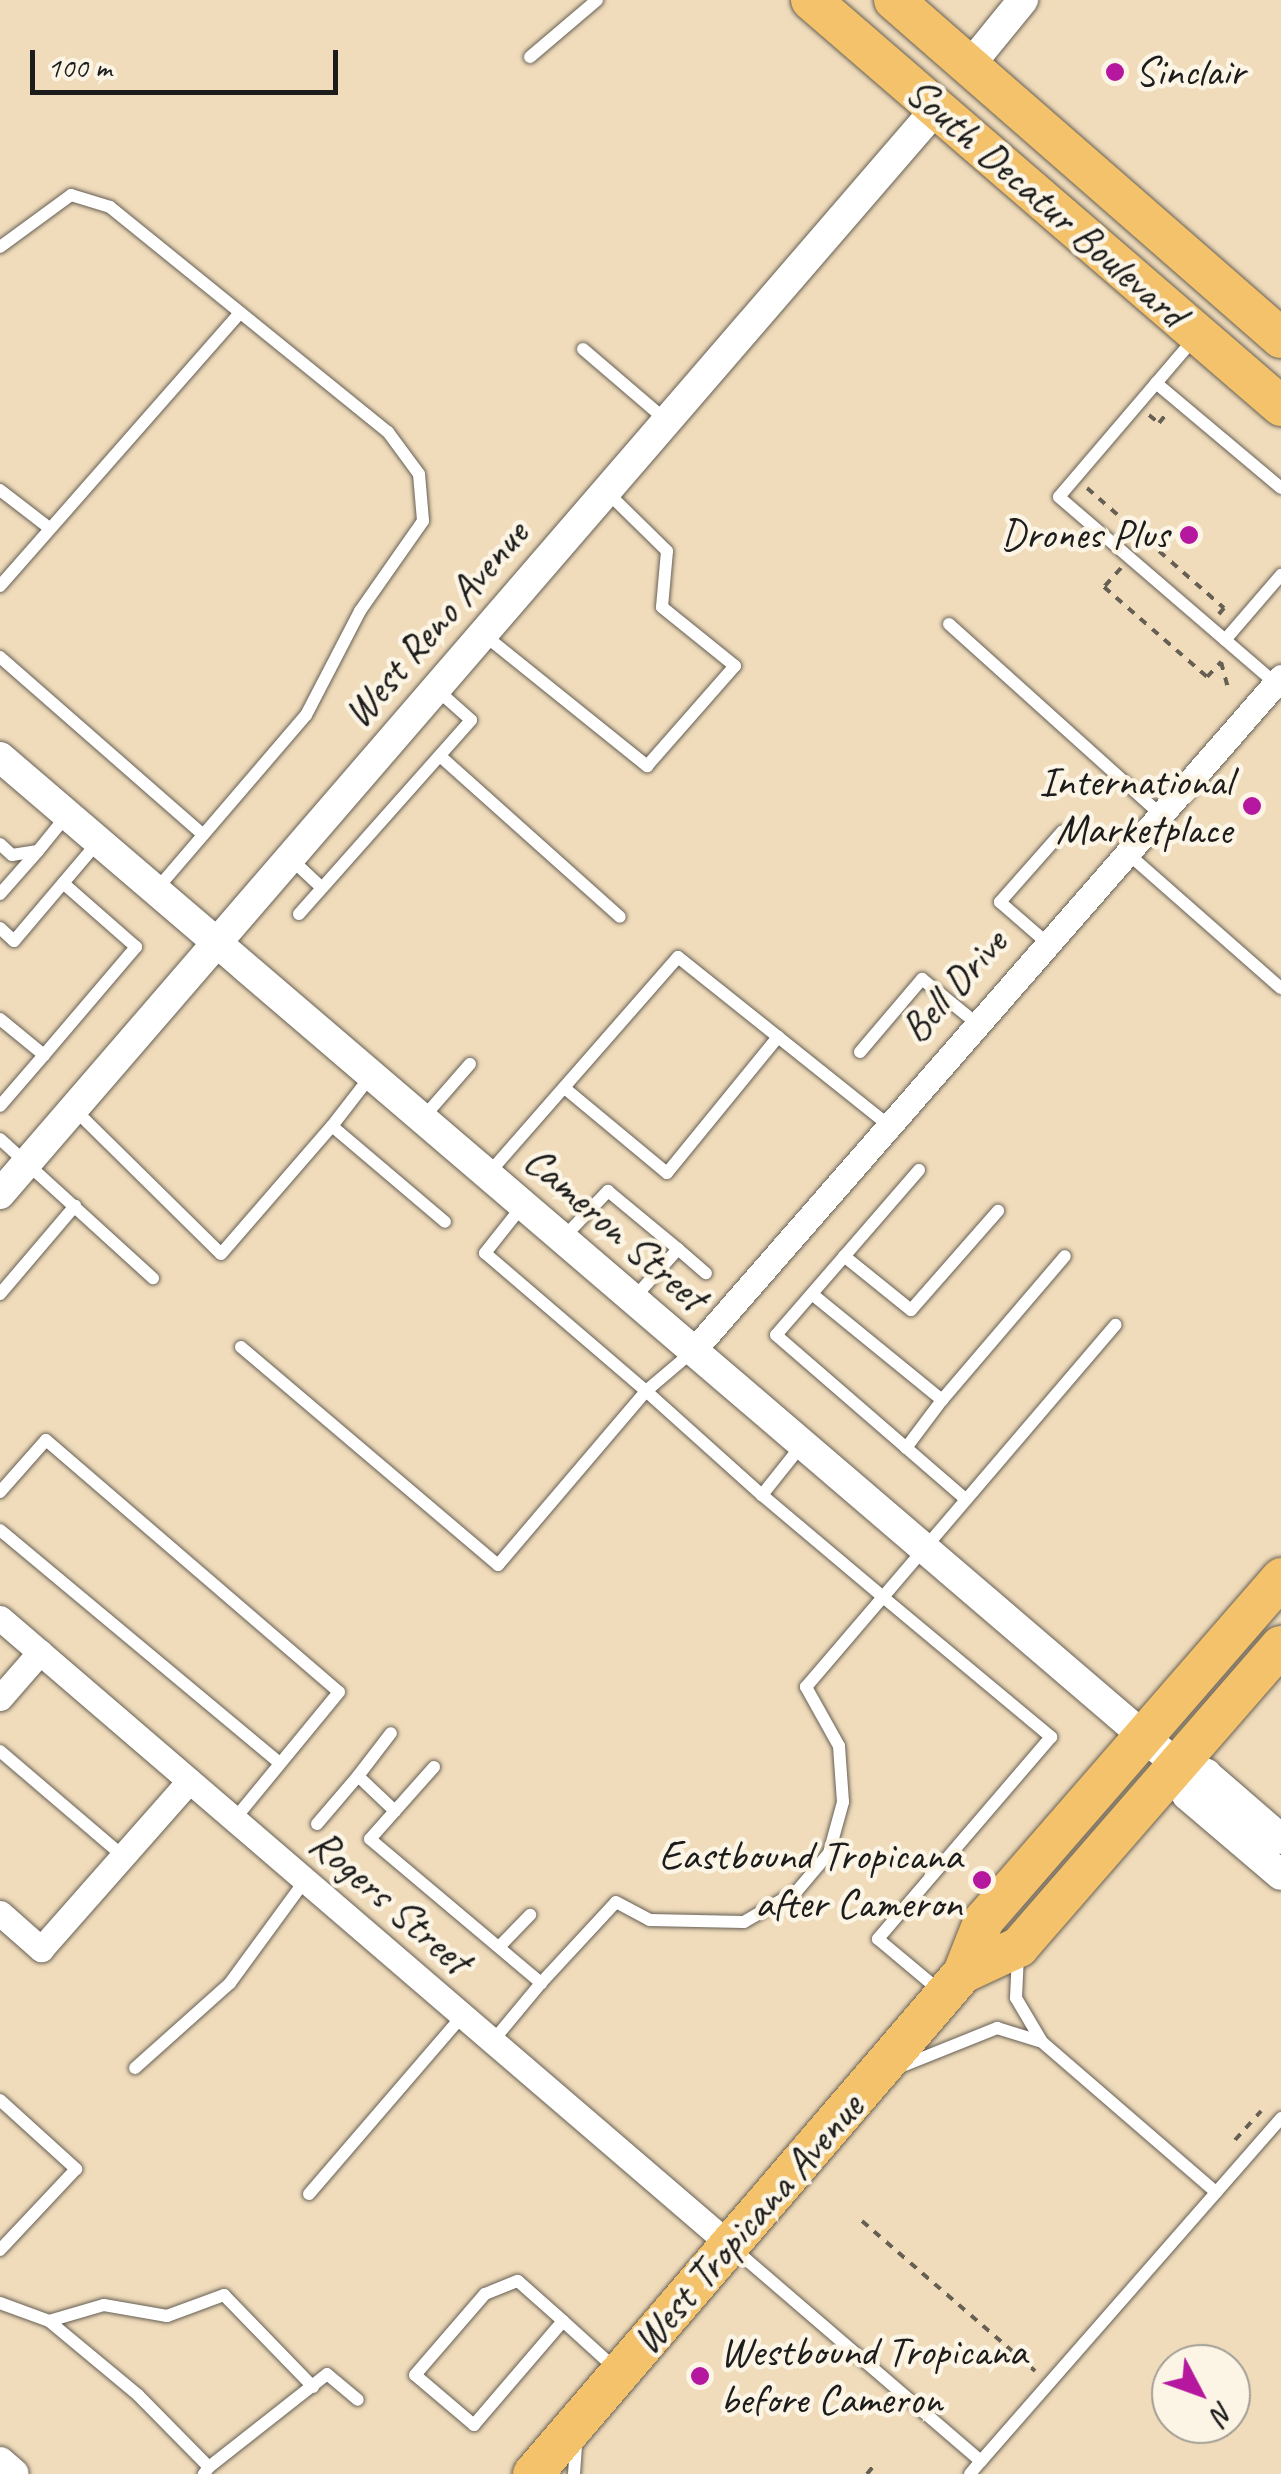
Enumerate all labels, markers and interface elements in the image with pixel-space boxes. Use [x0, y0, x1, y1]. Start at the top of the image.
scale bar [35, 30, 342, 92]
place label: Sinclair [1135, 47, 1245, 97]
text: 100 m [47, 48, 112, 86]
marker: Sinclair [1104, 61, 1126, 83]
street label: South Decatur Boulevard [895, 67, 1197, 339]
street label: West Reno Avenue [332, 510, 540, 738]
place label: Drones Plus [1000, 510, 1169, 560]
marker: Drones Plus [1178, 524, 1200, 546]
place label: International Marketplace [1039, 757, 1232, 856]
marker: International Marketplace [1241, 795, 1263, 817]
street label: Bell Drive [890, 919, 1018, 1053]
street label: Cameron Street [513, 1136, 717, 1322]
street label: Rogers Street [299, 1818, 481, 1986]
place label: Eastbound Tropicana after Cameron [659, 1831, 962, 1930]
marker: Eastbound Tropicana after Cameron [971, 1869, 993, 1891]
street label: West Tropicana Avenue [621, 2083, 875, 2365]
place label: Westbound Tropicana before Cameron [720, 2327, 1026, 2426]
north arrow [1151, 2344, 1251, 2444]
marker: Westbound Tropicana before Cameron [689, 2365, 711, 2387]
text: N [1204, 2395, 1241, 2431]

